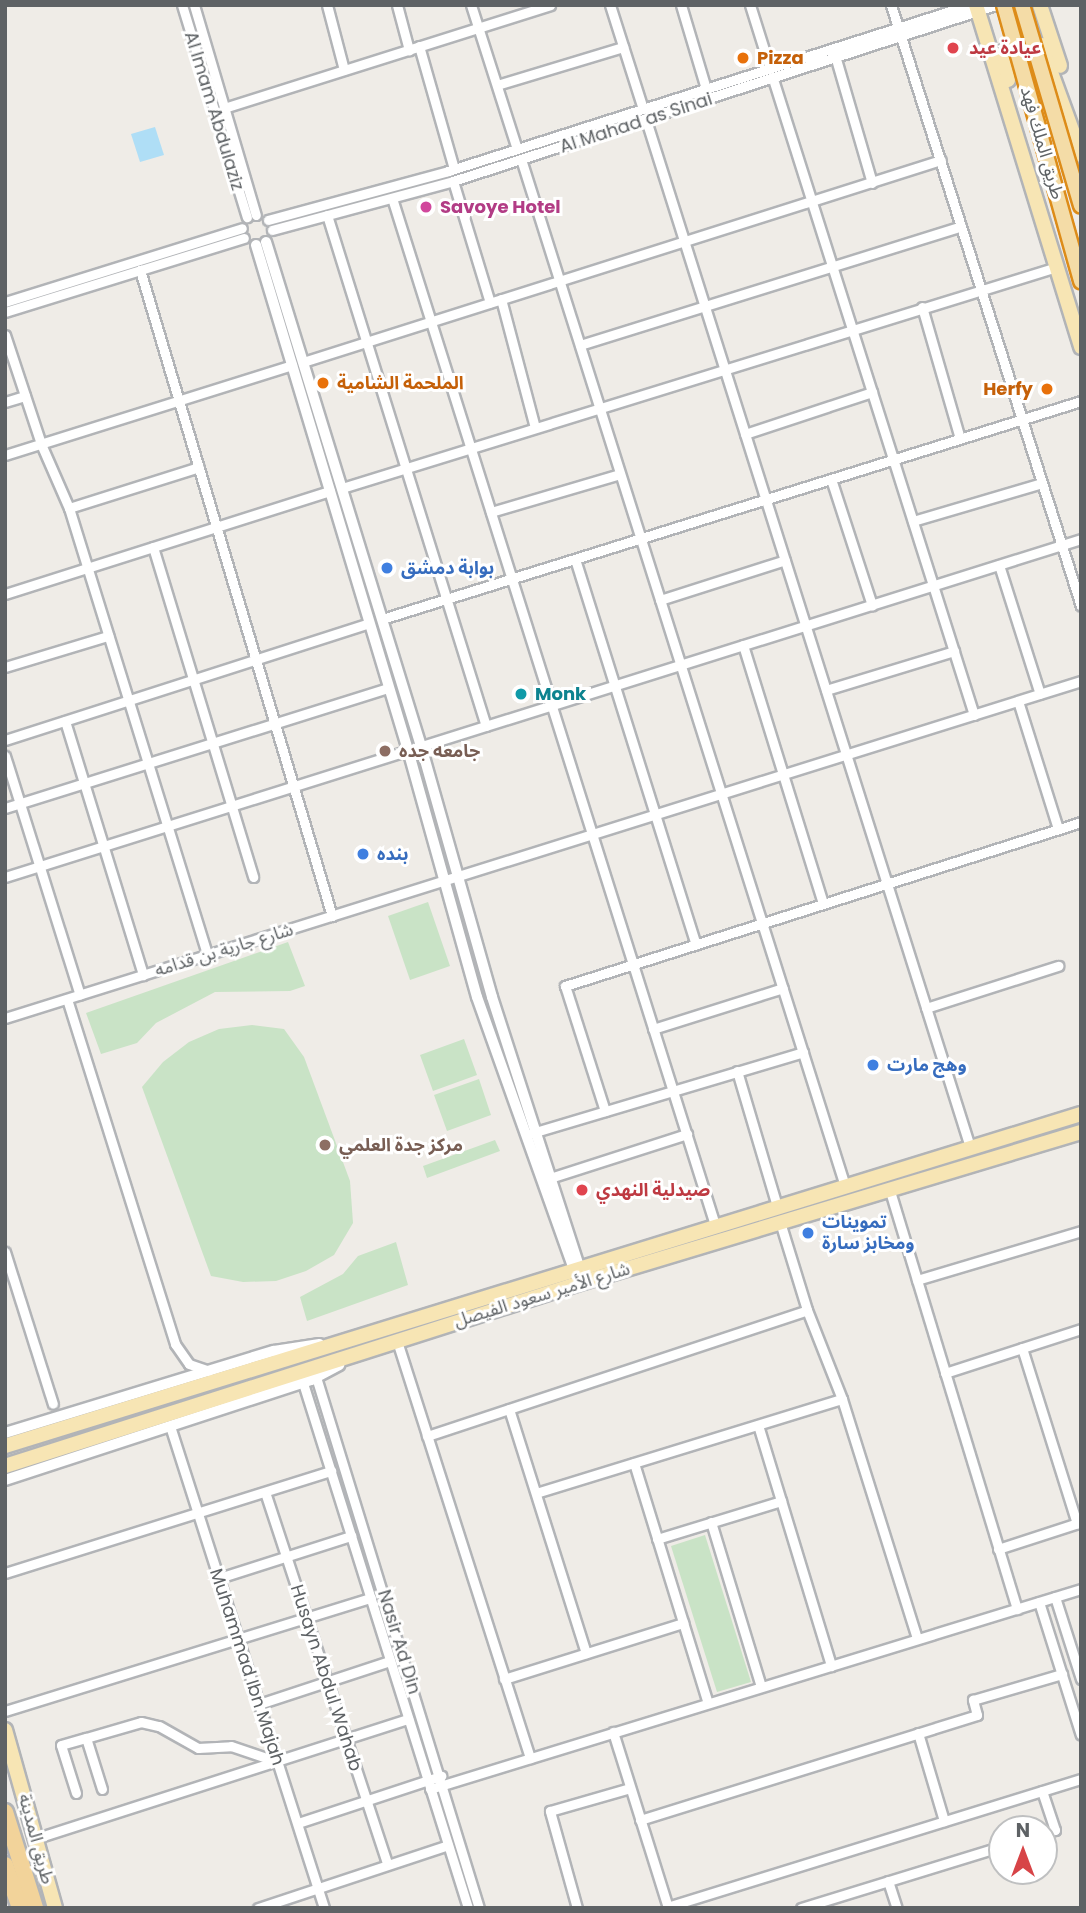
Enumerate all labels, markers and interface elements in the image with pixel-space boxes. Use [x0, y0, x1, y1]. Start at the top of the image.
street label: Al Imam Abdulaziz [180, 29, 248, 193]
place label: عيادة عيد [969, 37, 1041, 59]
marker: عيادة عيد [943, 38, 963, 58]
place label: Pizza [757, 47, 804, 69]
marker: Pizza [735, 50, 751, 66]
street label: طريق الملك فهد [1016, 84, 1068, 202]
street label: Al Mahad as Sinai [557, 88, 715, 158]
place label: Savoye Hotel [440, 196, 561, 218]
marker: Savoye Hotel [418, 199, 434, 215]
place label: الملحمة الشامية [337, 372, 464, 394]
marker: الملحمة الشامية [315, 375, 331, 391]
place label: Herfy [983, 378, 1033, 400]
marker: Herfy [1039, 381, 1055, 397]
place label: بوابة دمشق [401, 557, 494, 579]
marker: بوابة دمشق [379, 560, 395, 576]
place label: Monk [535, 683, 586, 705]
marker: Monk [513, 686, 529, 702]
place label: جامعه جده [399, 740, 480, 762]
marker: جامعه جده [377, 743, 393, 759]
place label: بنده [377, 843, 408, 865]
marker: بنده [355, 846, 371, 862]
street label: شارع جارية بن قدامه [152, 919, 296, 981]
place label: وهج مارت [887, 1054, 967, 1076]
marker: وهج مارت [865, 1057, 881, 1073]
place label: مركز جدة العلمي [339, 1134, 463, 1156]
marker: مركز جدة العلمي [317, 1137, 333, 1153]
place label: صيدلية النهدي [596, 1179, 710, 1201]
marker: صيدلية النهدي [574, 1182, 590, 1198]
place label: تموينات ومخابز سارة [822, 1212, 915, 1254]
marker: تموينات ومخابز سارة [800, 1225, 816, 1241]
street label: شارع الأمير سعود الفيصل [451, 1258, 633, 1332]
street label: Muhammad Ibn Majah [205, 1566, 289, 1768]
street label: Husayn Abdul Wahab [286, 1582, 366, 1774]
street label: Nasir Ad Din [373, 1587, 425, 1697]
street label: طريق المدينة [14, 1791, 58, 1887]
north arrow [988, 1815, 1058, 1885]
text: N [1016, 1817, 1030, 1844]

